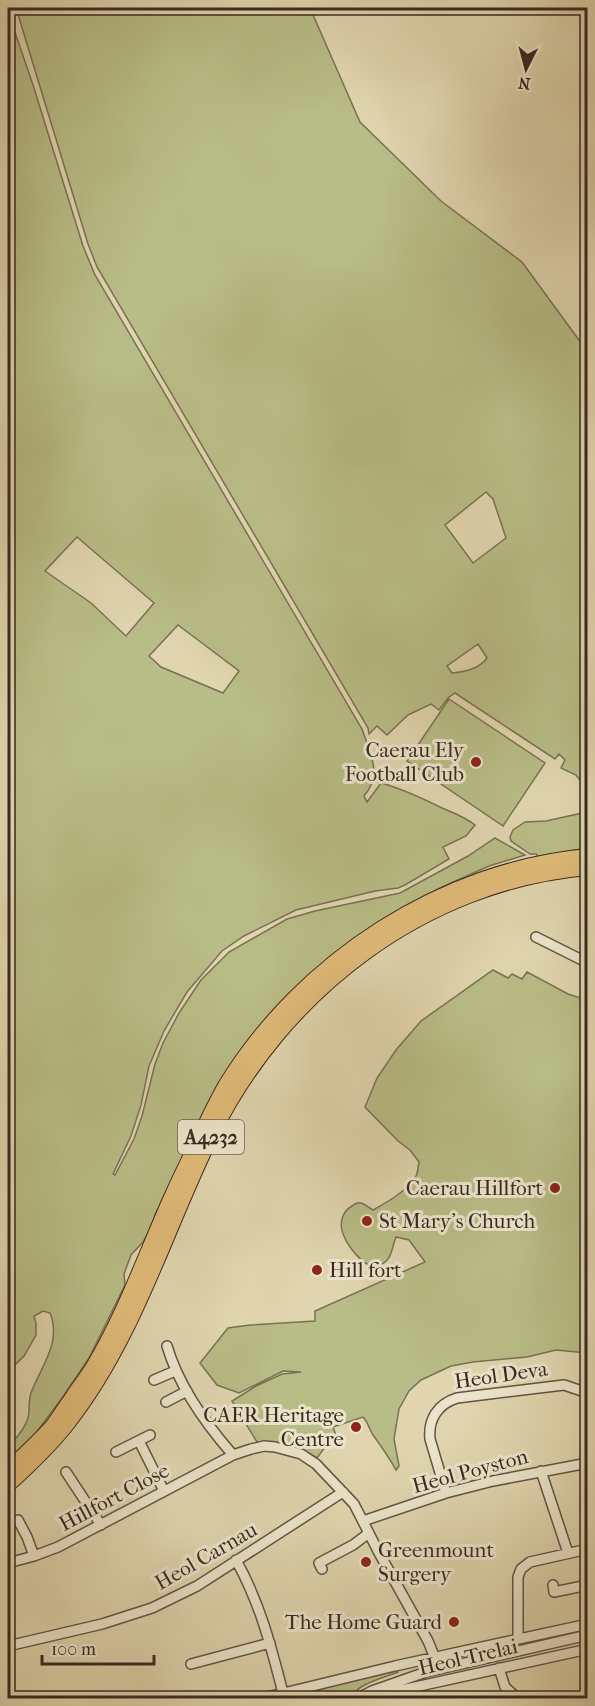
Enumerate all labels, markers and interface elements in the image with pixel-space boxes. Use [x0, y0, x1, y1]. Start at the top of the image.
north arrow [496, 39, 556, 99]
text: N [517, 73, 532, 94]
place label: Caerau Ely Football Club [345, 738, 465, 786]
marker: Caerau Ely Football Club [469, 755, 483, 769]
road number: A4232 [178, 1120, 244, 1154]
place label: Caerau Hillfort [406, 1176, 543, 1200]
marker: Caerau Hillfort [548, 1181, 562, 1195]
place label: St Mary's Church [379, 1209, 536, 1233]
marker: St Mary's Church [360, 1214, 374, 1228]
place label: Hill fort [329, 1258, 402, 1282]
marker: Hill fort [310, 1263, 324, 1277]
street label: Heol Deva [453, 1357, 549, 1393]
place label: CAER Heritage Centre [203, 1403, 344, 1451]
marker: CAER Heritage Centre [349, 1420, 363, 1434]
street label: Heol Poyston [410, 1444, 530, 1498]
street label: Hillfort Close [55, 1458, 173, 1536]
street label: Heol Carnau [151, 1517, 261, 1595]
place label: Greenmount Surgery [378, 1538, 494, 1586]
marker: Greenmount Surgery [359, 1555, 373, 1569]
place label: The Home Guard [285, 1610, 443, 1634]
marker: The Home Guard [447, 1615, 461, 1629]
scale bar [42, 1628, 154, 1666]
street label: Heol Trelai [416, 1634, 520, 1680]
text: 100 m [51, 1639, 96, 1660]

